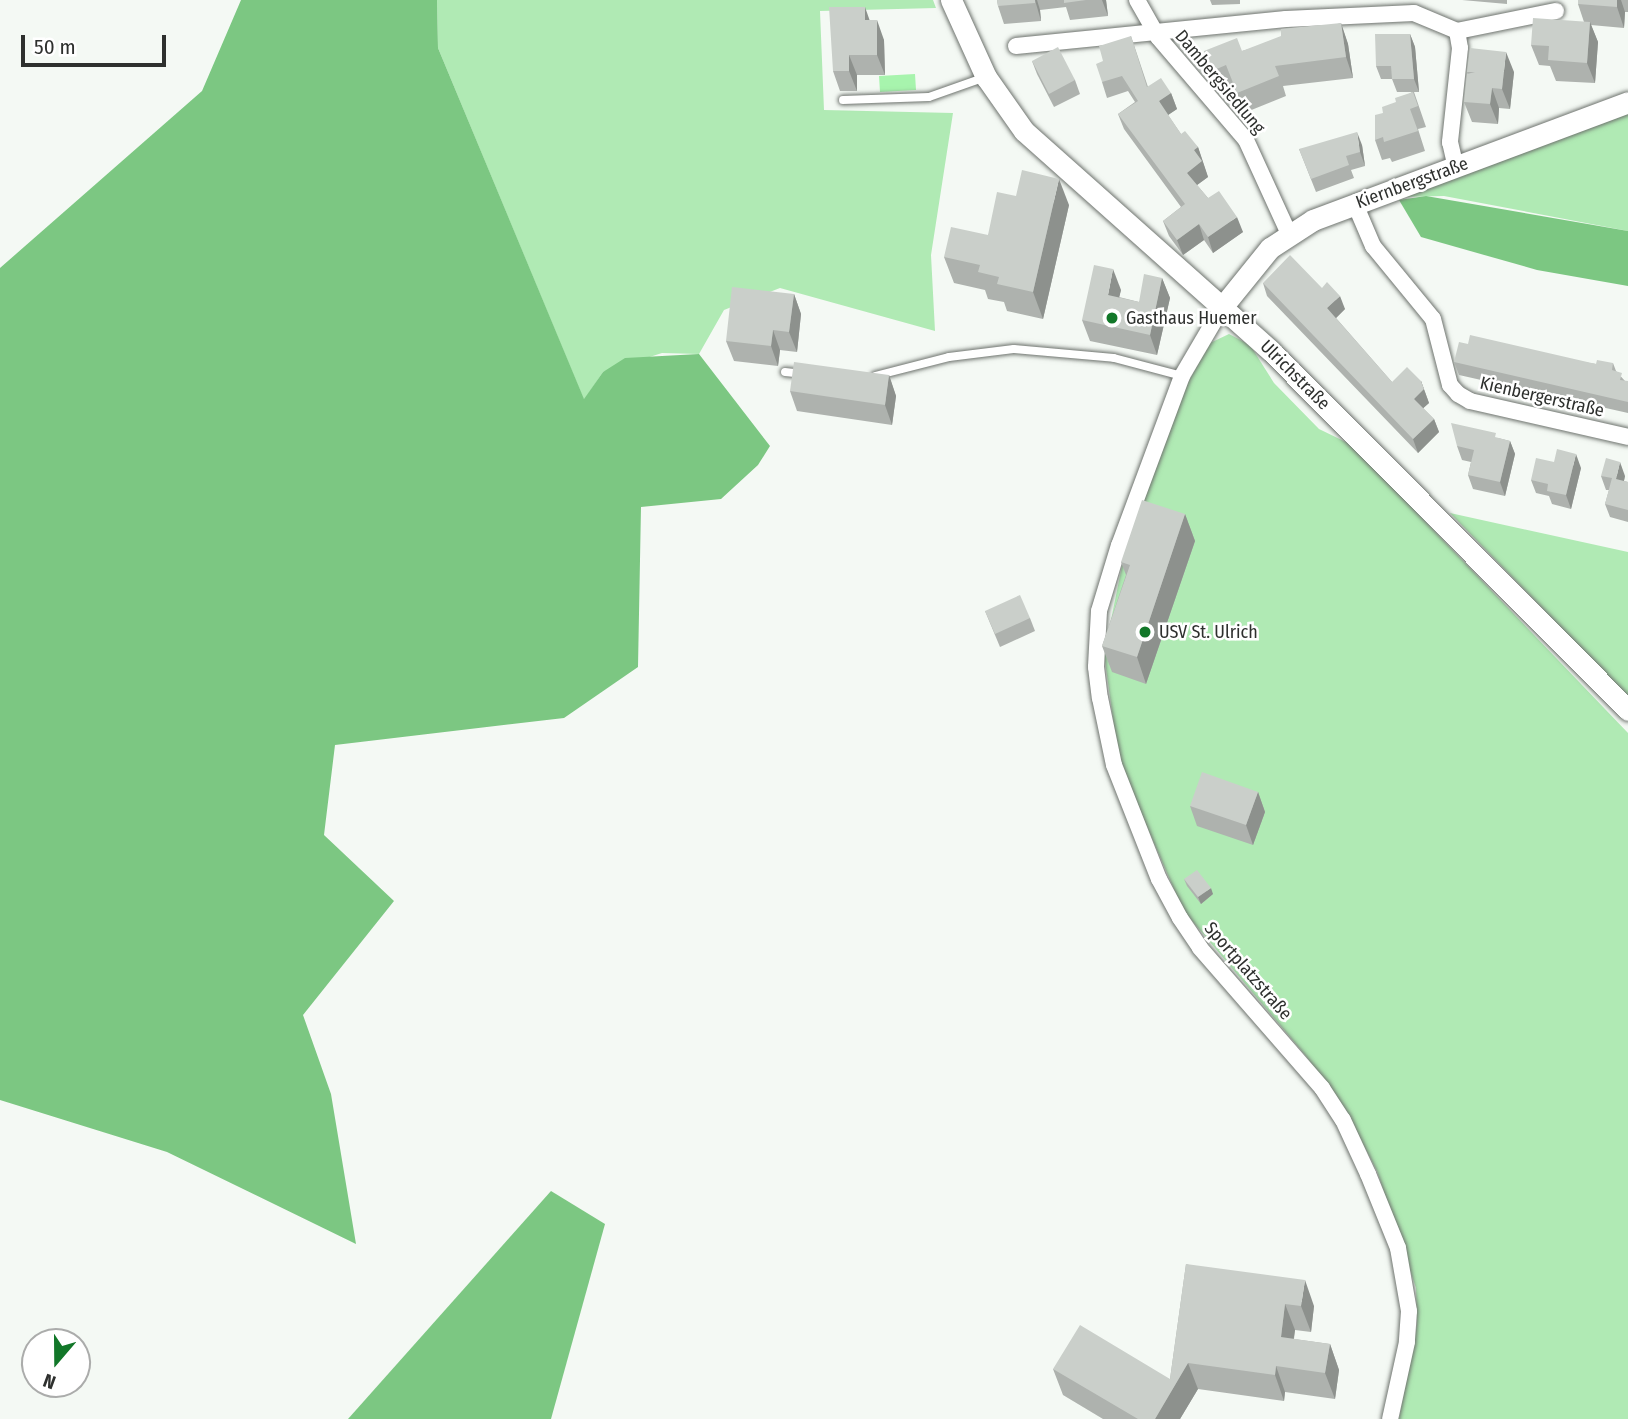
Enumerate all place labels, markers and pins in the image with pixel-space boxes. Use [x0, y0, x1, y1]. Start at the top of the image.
place label: Gasthaus Huemer [1126, 307, 1256, 329]
marker: Gasthaus Huemer [1104, 310, 1120, 326]
place label: USV St. Ulrich [1159, 621, 1258, 643]
marker: USV St. Ulrich [1137, 624, 1153, 640]

